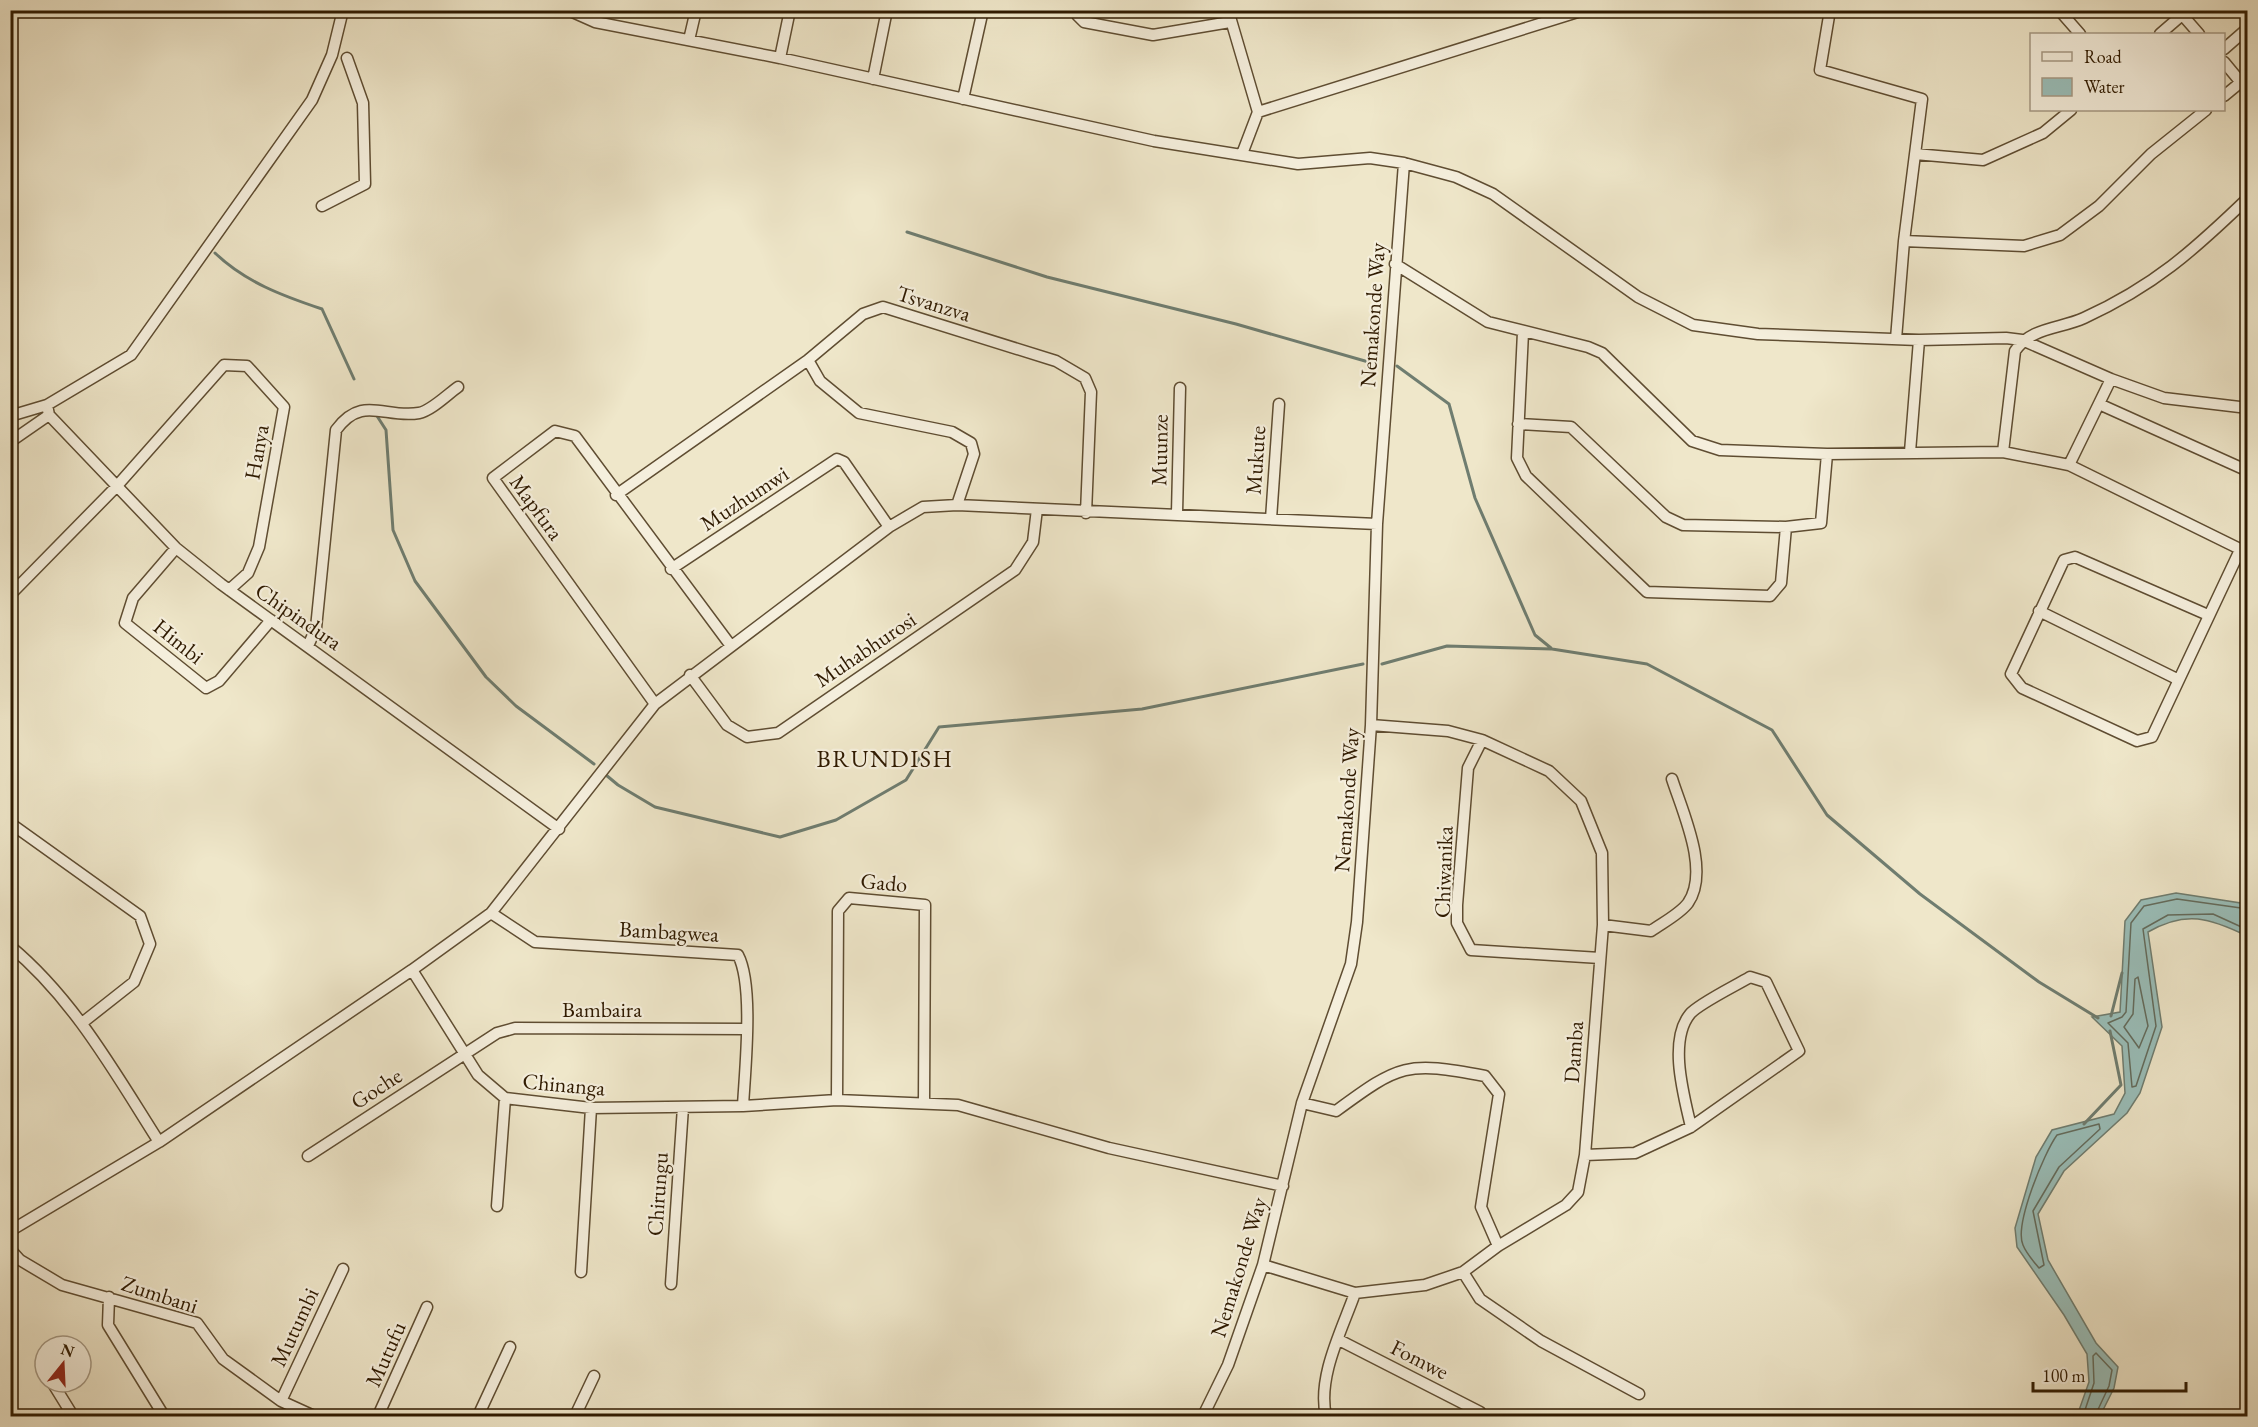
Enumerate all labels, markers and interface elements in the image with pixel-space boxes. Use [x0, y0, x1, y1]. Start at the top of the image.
legend [2030, 33, 2225, 111]
text: Road [2084, 45, 2123, 68]
text: Water [2084, 75, 2125, 98]
street label: Nemakonde Way [1353, 241, 1392, 388]
street label: Tsvanzva [893, 279, 975, 328]
street label: Muunze [1144, 414, 1175, 486]
street label: Hanya [237, 422, 276, 482]
street label: Mukute [1239, 424, 1272, 495]
street label: Muzhumwi [695, 459, 794, 538]
street label: Mapfura [503, 469, 570, 546]
street label: Chipindura [250, 576, 348, 657]
street label: Muhabhurosi [809, 605, 922, 694]
street label: Himbi [147, 612, 210, 671]
street label: Nemakonde Way [1327, 726, 1366, 873]
district label: BRUNDISH [817, 743, 953, 774]
street label: Chiwanika [1427, 825, 1460, 918]
street label: Gado [859, 866, 909, 899]
street label: Bambagwea [618, 914, 720, 949]
street label: Bambaira [562, 995, 642, 1024]
street label: Damba [1557, 1020, 1590, 1084]
street label: Goche [345, 1061, 408, 1116]
street label: Chinanga [521, 1066, 607, 1103]
street label: Chirungu [640, 1151, 675, 1237]
street label: Nemakonde Way [1203, 1193, 1274, 1341]
street label: Zumbani [118, 1269, 202, 1320]
street label: Mutumbi [264, 1283, 325, 1371]
street label: Mutufu [358, 1317, 413, 1391]
street label: Fomwe [1386, 1333, 1454, 1386]
north arrow [33, 1334, 93, 1394]
text: N [58, 1338, 77, 1362]
scale bar [2033, 1355, 2186, 1393]
text: 100 m [2042, 1364, 2086, 1387]

